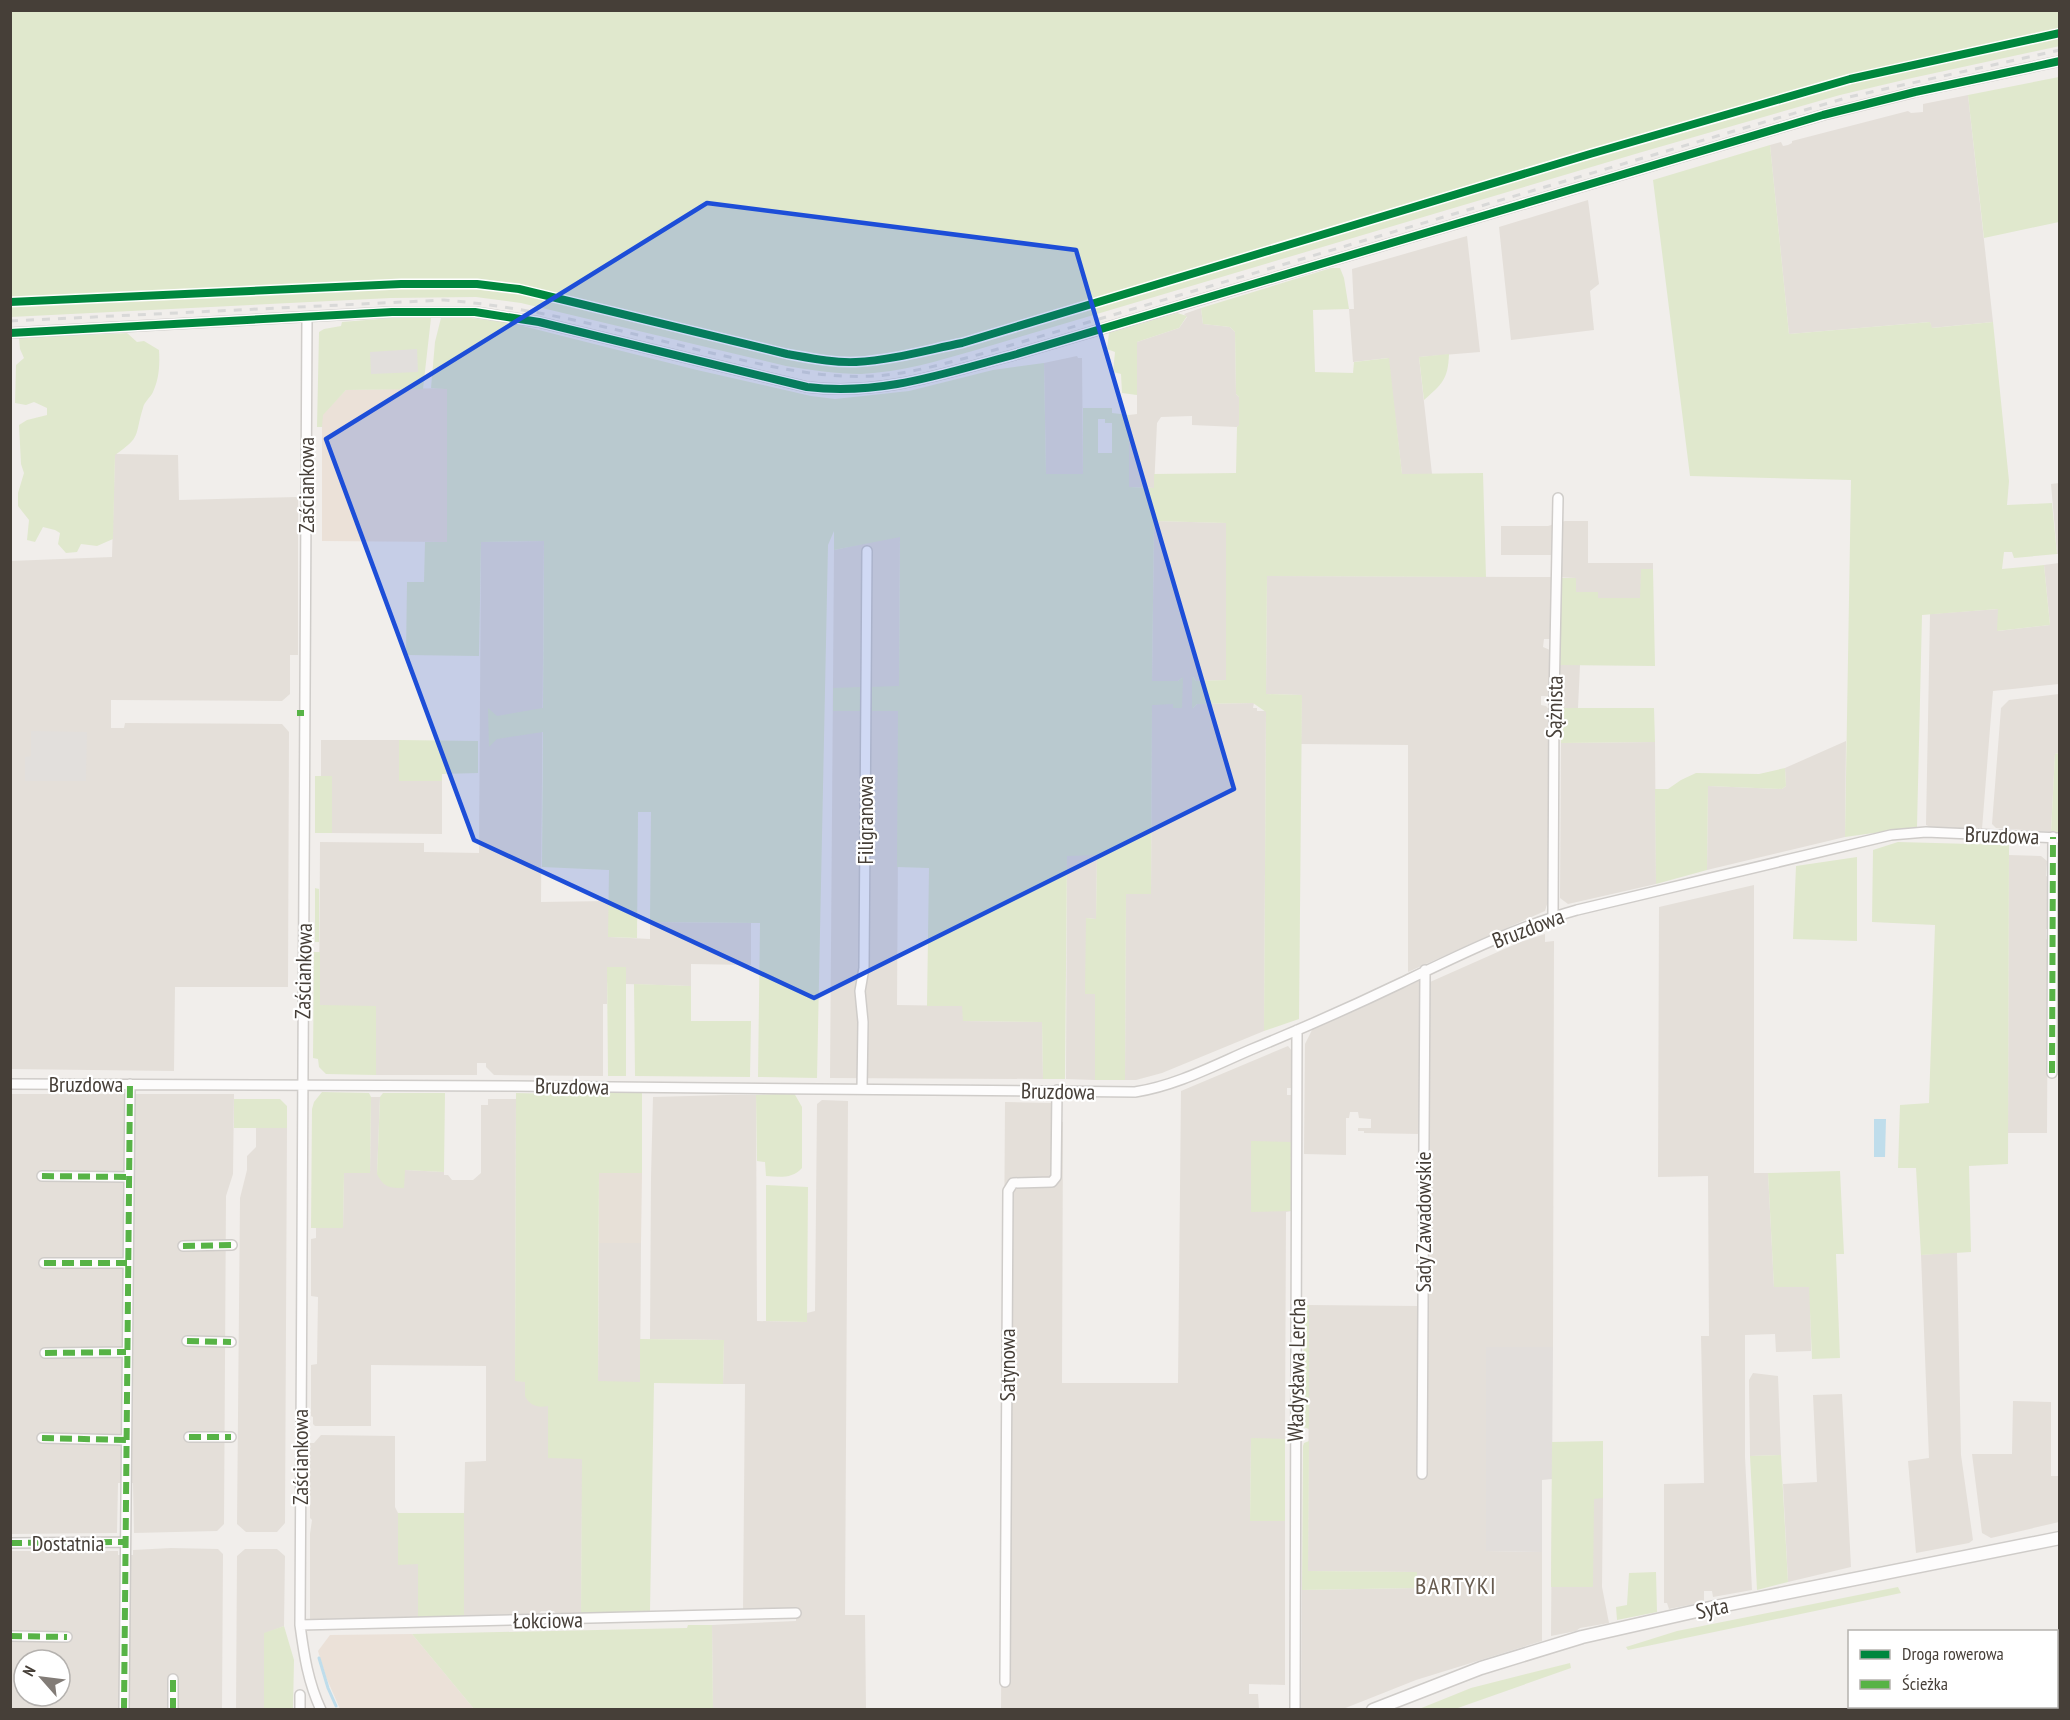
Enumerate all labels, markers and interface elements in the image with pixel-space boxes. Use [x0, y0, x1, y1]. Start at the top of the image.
street label: Zaściankowa [292, 437, 320, 533]
street label: Sążnista [1539, 675, 1569, 739]
street label: Filigranowa [851, 776, 879, 864]
street label: Bruzdowa [1964, 820, 2040, 850]
street label: Bruzdowa [1488, 902, 1568, 954]
street label: Zaściankowa [288, 923, 318, 1019]
street label: Bruzdowa [49, 1070, 123, 1098]
street label: Bruzdowa [535, 1071, 609, 1101]
street label: Bruzdowa [1021, 1076, 1095, 1106]
street label: Sady Zawadowskie [1409, 1151, 1437, 1293]
street label: Władysława Lercha [1281, 1298, 1311, 1442]
street label: Satynowa [993, 1328, 1021, 1402]
street label: Zaściankowa [286, 1409, 314, 1505]
street label: Dostatnia [32, 1529, 104, 1557]
district label: BARTYKI [1415, 1570, 1497, 1601]
street label: Syta [1693, 1591, 1731, 1625]
street label: Łokciowa [513, 1605, 583, 1635]
legend [1848, 1630, 2058, 1708]
text: Droga rowerowa [1902, 1642, 2004, 1665]
north arrow [12, 1648, 72, 1708]
text: N [18, 1662, 40, 1679]
text: Ścieżka [1902, 1672, 1948, 1695]

